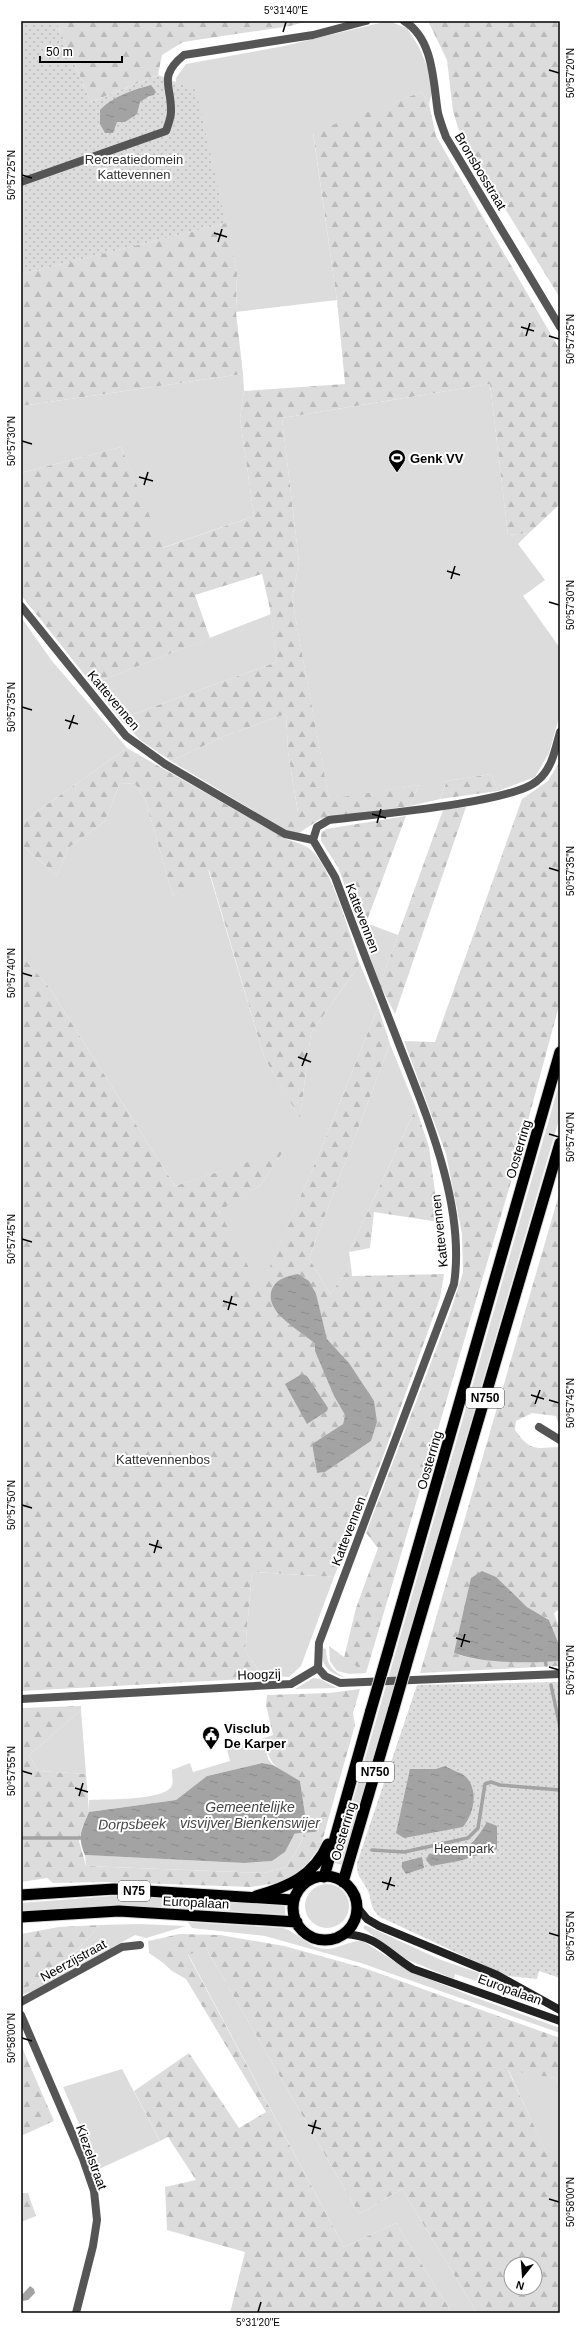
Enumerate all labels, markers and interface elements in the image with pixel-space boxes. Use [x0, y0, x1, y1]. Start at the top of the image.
text: 5°31'40"E [264, 5, 308, 16]
scale bar [40, 38, 122, 64]
text: 50 m [46, 45, 73, 59]
text: 50°57'20"N [565, 48, 576, 98]
street label: Bronsbosstraat [452, 130, 510, 213]
text: 50°57'25"N [6, 150, 17, 200]
park label: Recreatiedomein Kattevennen [85, 152, 183, 182]
text: 50°57'25"N [565, 314, 576, 364]
text: 50°57'30"N [6, 416, 17, 466]
sports icon: Genk VV [387, 448, 407, 473]
place label: Genk VV [410, 451, 464, 466]
text: 50°57'30"N [565, 580, 576, 630]
street label: Kattevennen [84, 668, 143, 733]
text: 50°57'35"N [6, 682, 17, 732]
text: 50°57'35"N [565, 846, 576, 896]
street label: Kattevennen [342, 881, 383, 955]
text: 50°57'40"N [6, 948, 17, 998]
text: 50°57'40"N [565, 1112, 576, 1162]
street label: Oosterring [503, 1118, 534, 1180]
street label: Kattevennen [428, 1194, 451, 1268]
text: 50°57'45"N [6, 1214, 17, 1264]
text: 50°57'45"N [565, 1378, 576, 1428]
road number: N750 [466, 1388, 504, 1408]
street label: Oosterring [414, 1429, 445, 1491]
park label: Kattevennenbos [116, 1452, 210, 1467]
text: 50°57'50"N [6, 1480, 17, 1530]
street label: Kattevennen [328, 1494, 369, 1568]
text: 50°57'50"N [565, 1645, 576, 1695]
street label: Hoogzij [237, 1666, 281, 1683]
place label: Visclub De Karper [224, 1721, 286, 1751]
public building icon: Visclub De Karper [201, 1725, 221, 1750]
text: 50°57'55"N [6, 1746, 17, 1796]
road number: N750 [356, 1762, 394, 1782]
water label: Gemeentelijke visvijver Bienkenswijer [180, 1799, 321, 1831]
street label: Oosterring [328, 1800, 359, 1862]
water label: Dorpsbeek [98, 1815, 167, 1833]
park label: Heempark [434, 1841, 494, 1856]
road number: N75 [118, 1881, 150, 1901]
street label: Europalaan [162, 1893, 230, 1912]
text: 50°57'55"N [565, 1911, 576, 1961]
street label: Neerzijstraat [38, 1936, 109, 1985]
street label: Europalaan [476, 1971, 544, 2008]
text: 50°58'00"N [6, 2013, 17, 2063]
street label: Kiezelstraat [73, 2123, 110, 2192]
text: 50°58'00"N [565, 2177, 576, 2227]
north arrow [503, 2256, 543, 2296]
text: N [514, 2279, 526, 2292]
text: 5°31'20"E [236, 2317, 280, 2328]

